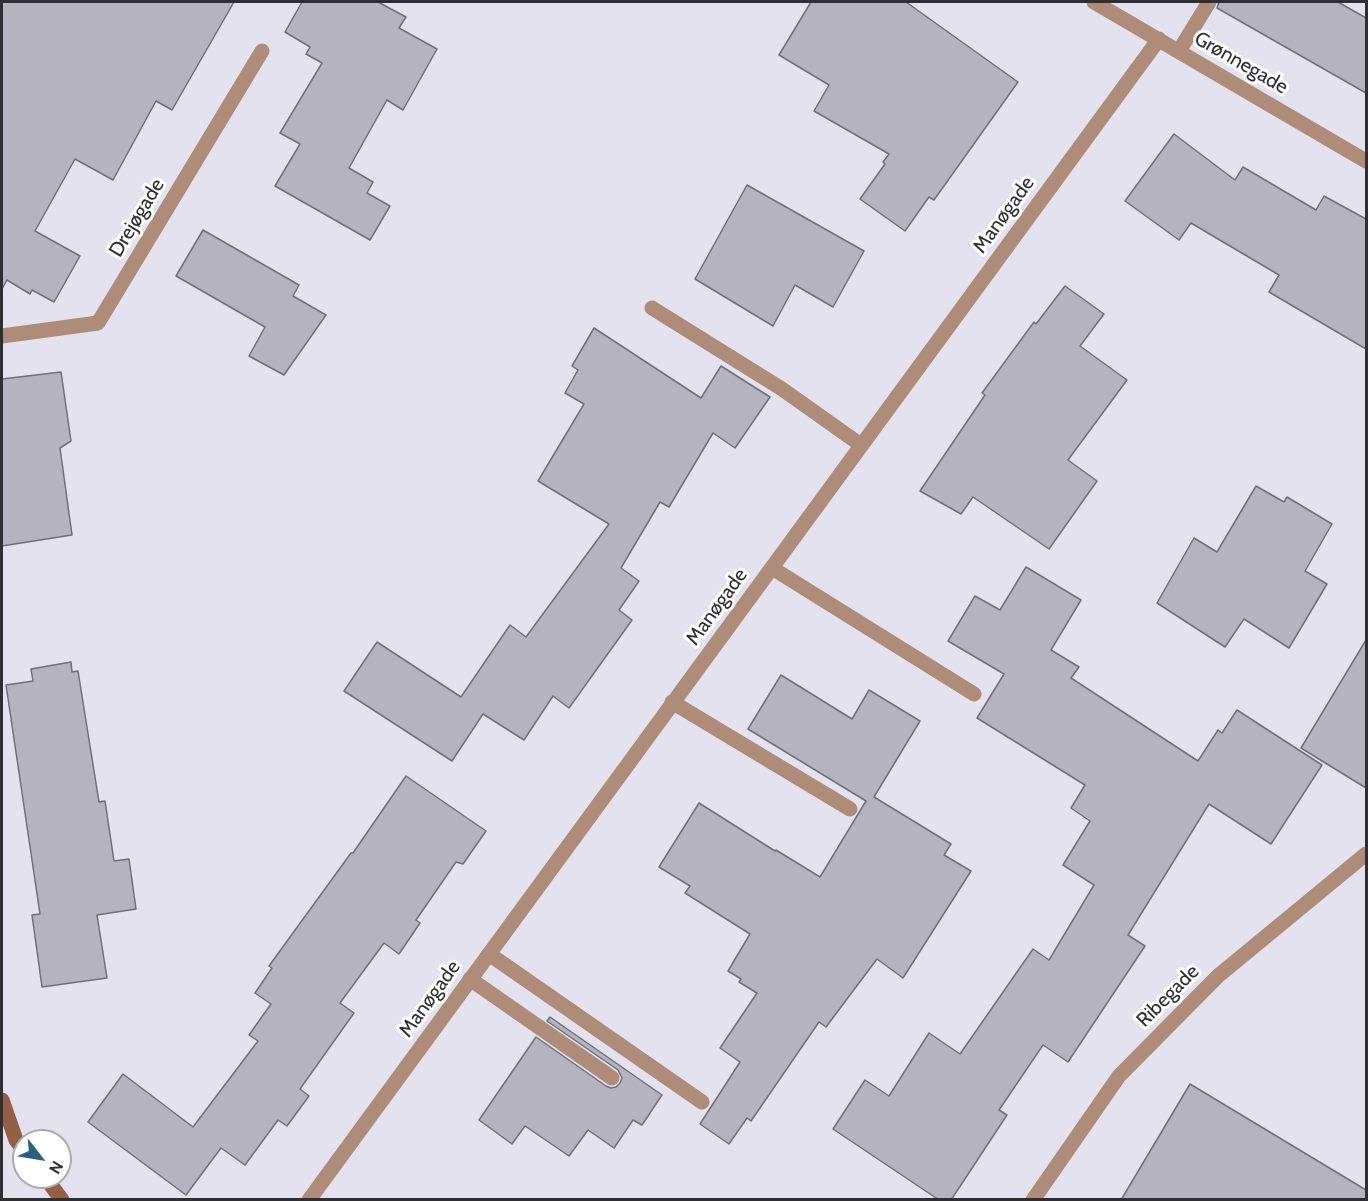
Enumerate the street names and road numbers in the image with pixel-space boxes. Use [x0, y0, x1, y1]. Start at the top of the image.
street label: Grønnegade [1190, 27, 1292, 99]
street label: Manøgade [968, 172, 1040, 258]
street label: Drejøgade [104, 175, 170, 261]
street label: Manøgade [681, 564, 753, 650]
street label: Manøgade [394, 956, 466, 1042]
street label: Ribegade [1132, 960, 1204, 1032]

